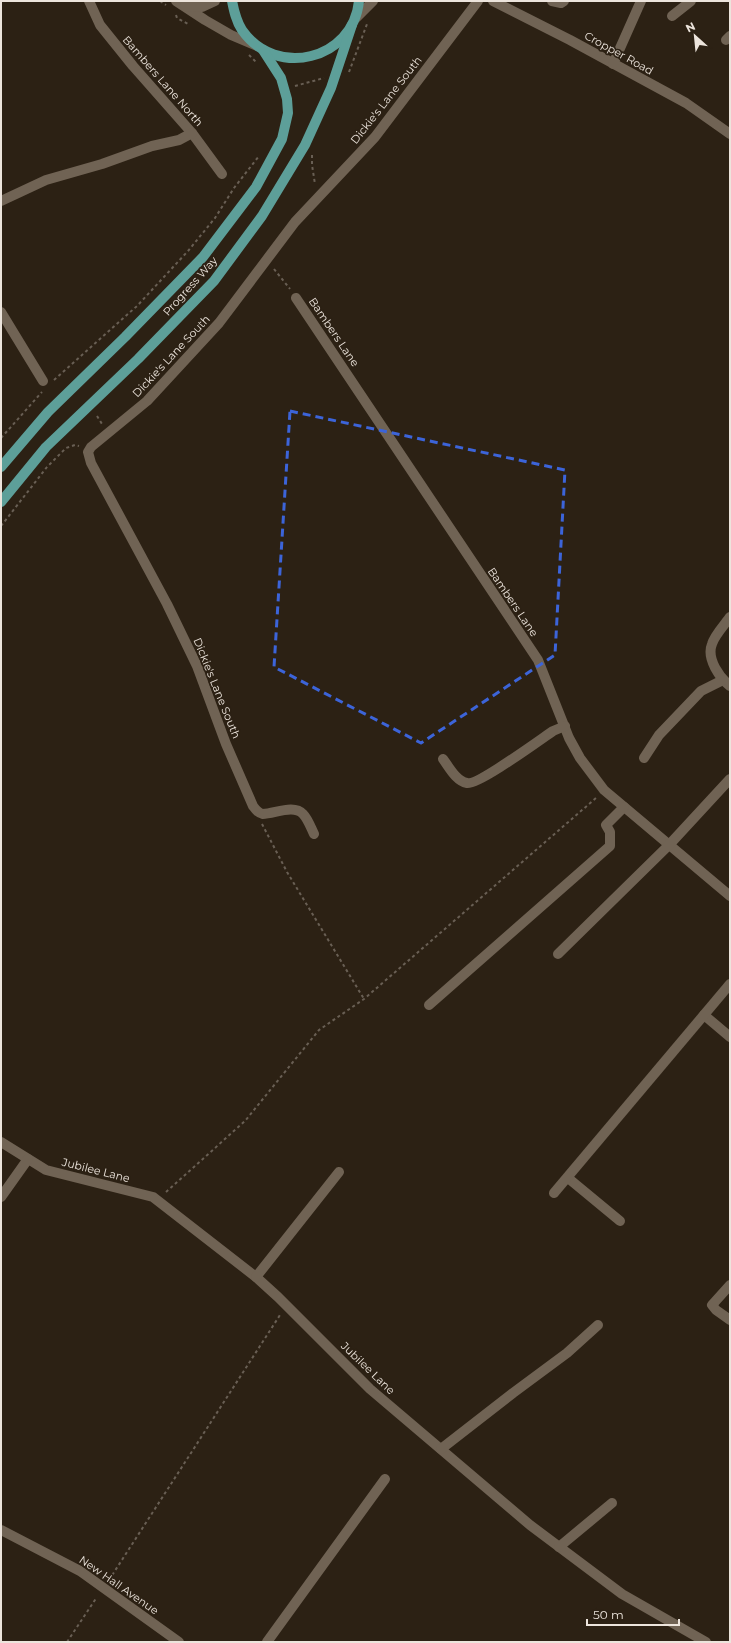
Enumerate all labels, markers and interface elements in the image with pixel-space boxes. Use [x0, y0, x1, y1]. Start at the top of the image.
north arrow [675, 16, 715, 56]
text: N [683, 19, 698, 35]
street label: Cropper Road [582, 28, 656, 78]
street label: Bambers Lane North [120, 33, 206, 129]
street label: Dickie's Lane South [347, 53, 425, 147]
street label: Progress Way [160, 254, 220, 318]
street label: Bambers Lane [306, 295, 362, 369]
street label: Dickie's Lane South [129, 312, 213, 400]
street label: Bambers Lane [485, 565, 541, 639]
street label: Dickie's Lane South [190, 636, 244, 740]
street label: Jubilee Lane [60, 1155, 132, 1185]
street label: Jubilee Lane [337, 1338, 398, 1397]
street label: New Hall Avenue [77, 1552, 162, 1618]
scale bar [587, 1601, 679, 1627]
text: 50 m [593, 1607, 624, 1622]

